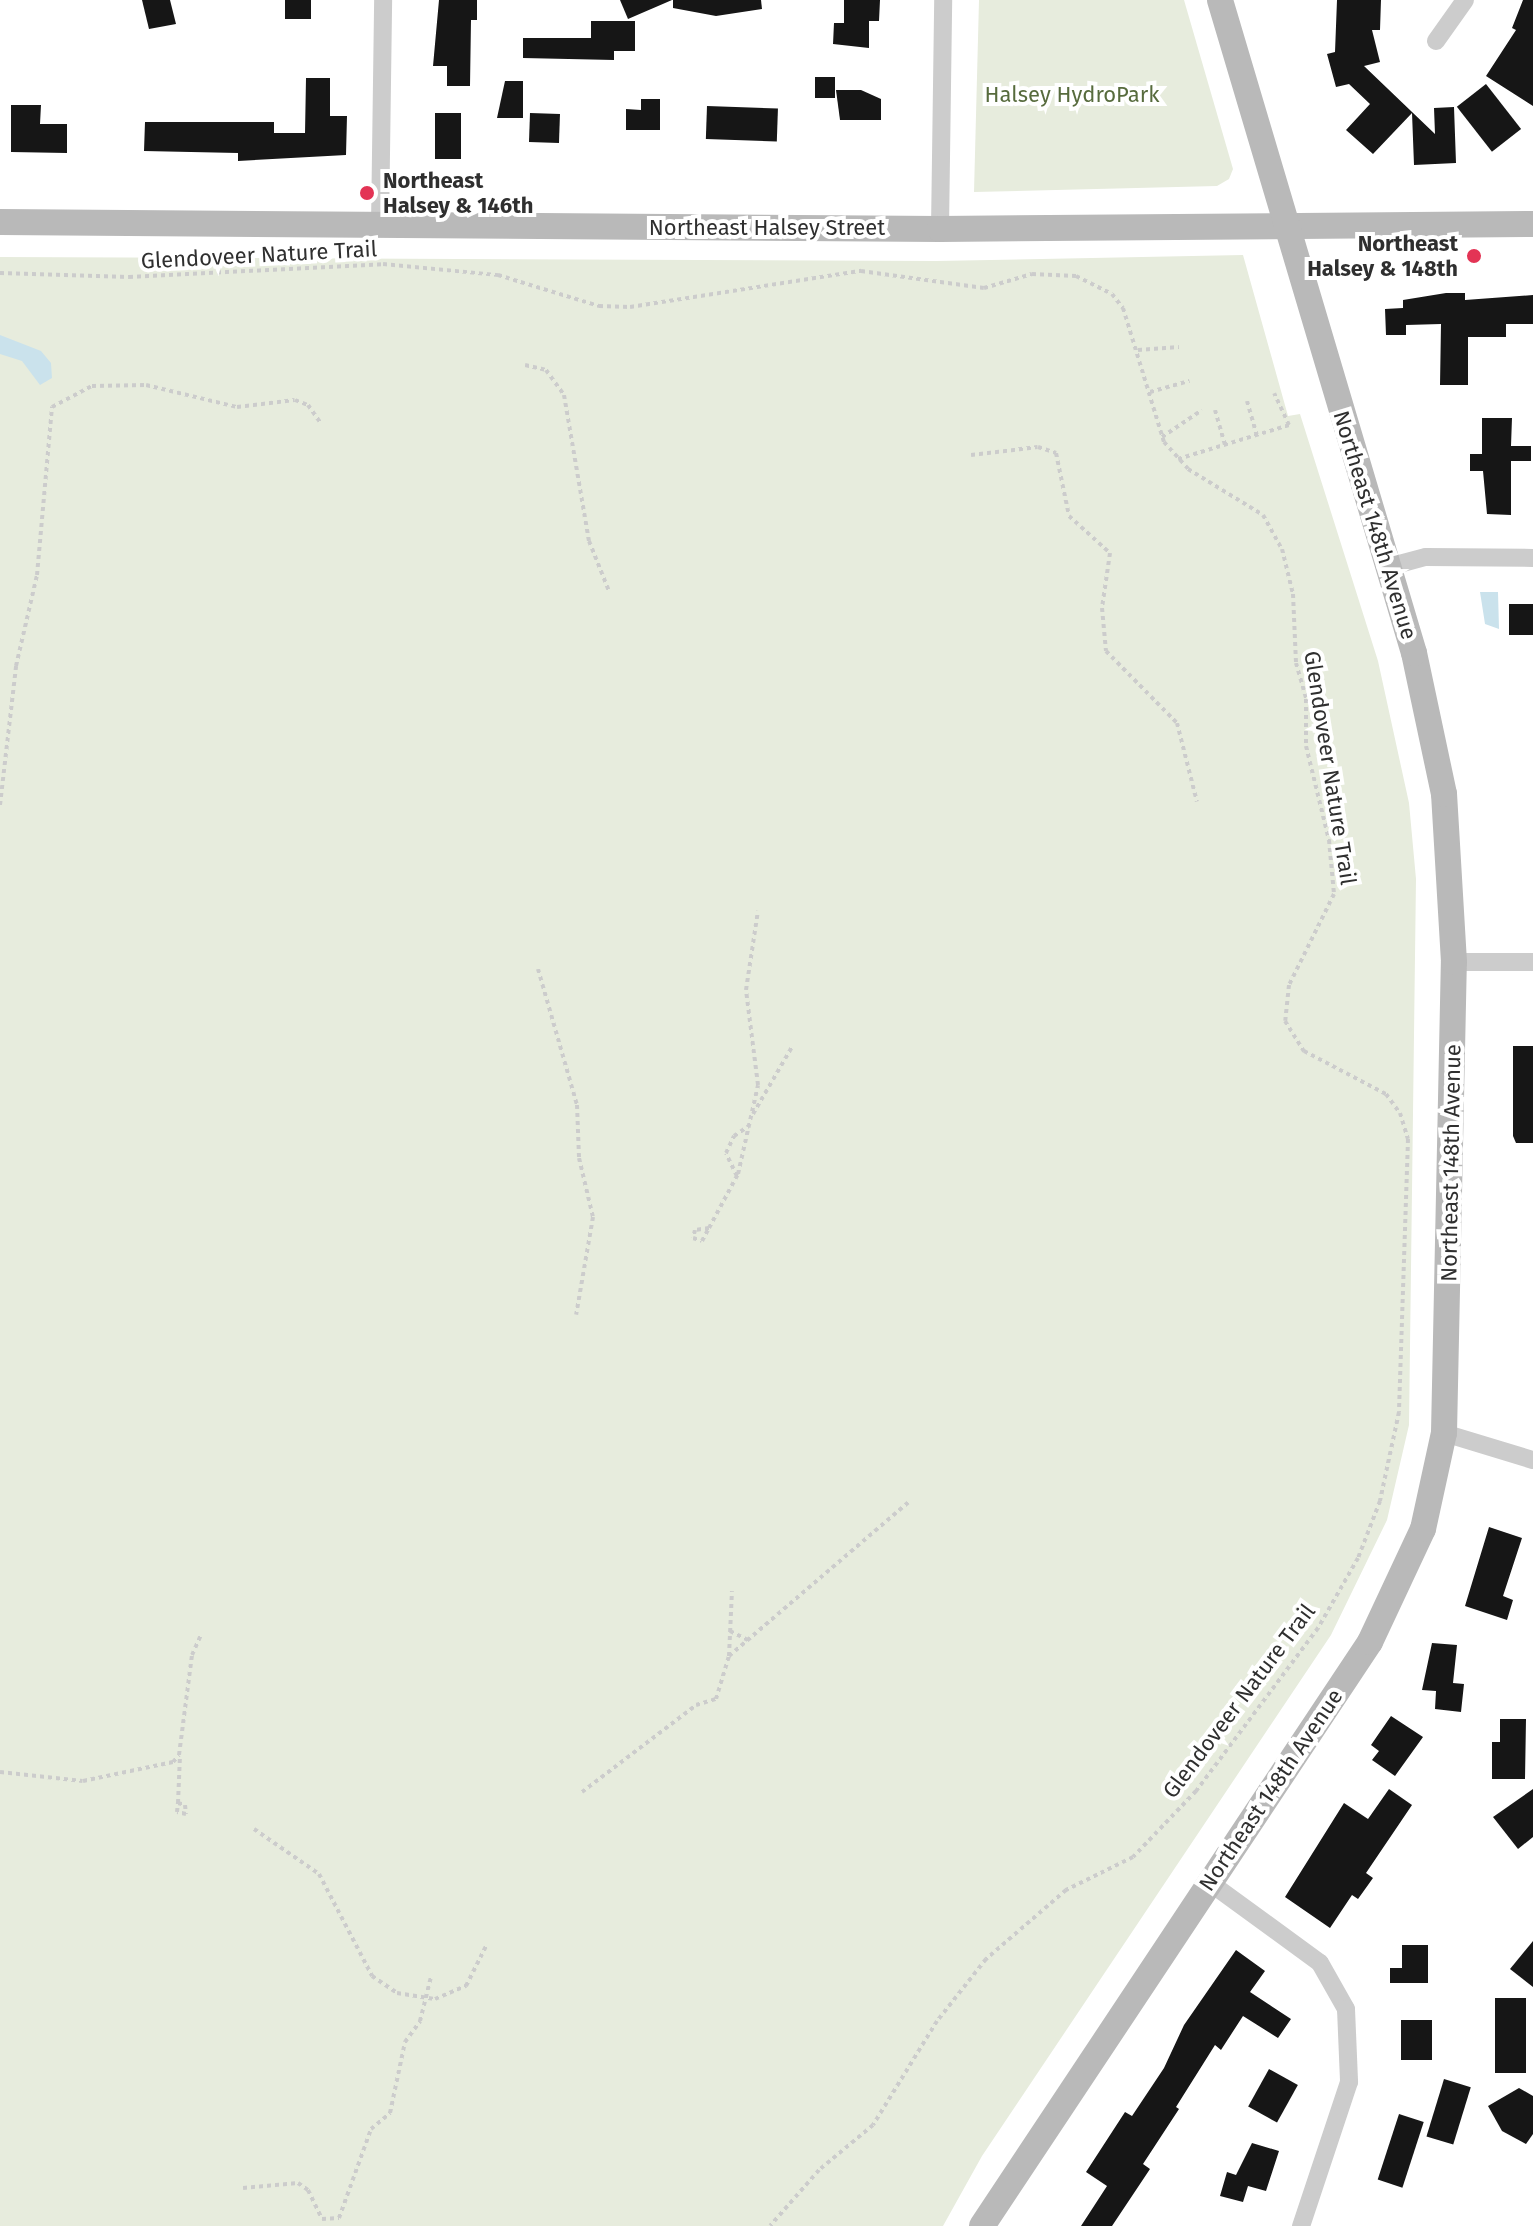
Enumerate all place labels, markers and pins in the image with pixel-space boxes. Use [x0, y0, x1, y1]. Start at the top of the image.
place label: Northeast Halsey & 146th [383, 167, 533, 218]
marker: Northeast Halsey & 146th [358, 184, 376, 202]
place label: Northeast Halsey & 148th [1307, 230, 1458, 282]
marker: Northeast Halsey & 148th [1465, 247, 1483, 265]

